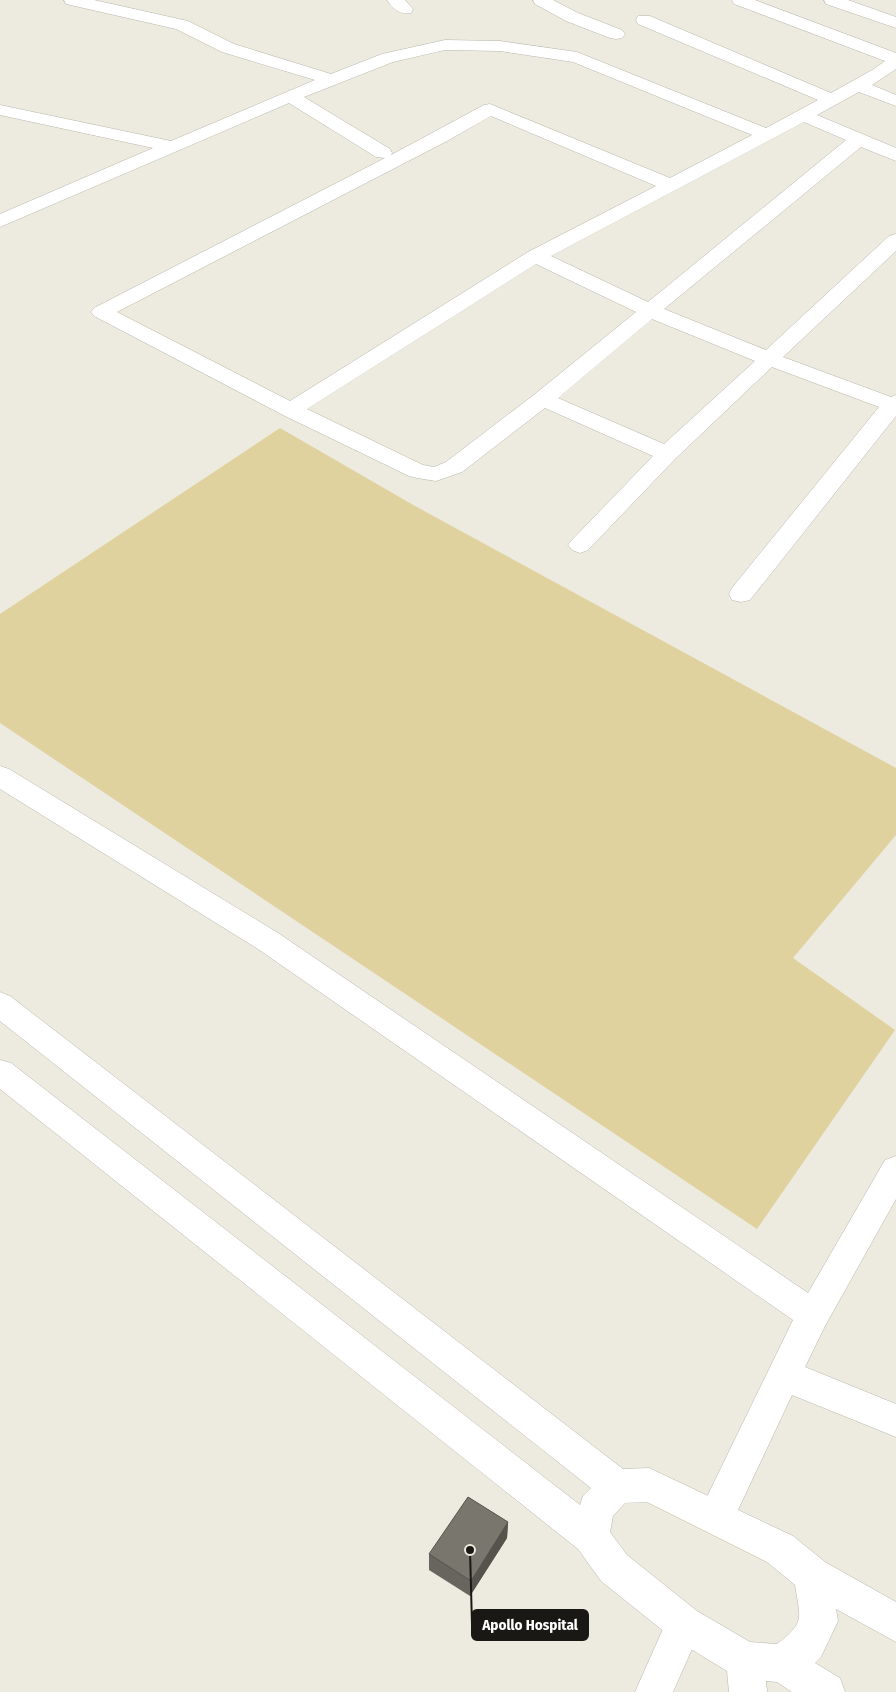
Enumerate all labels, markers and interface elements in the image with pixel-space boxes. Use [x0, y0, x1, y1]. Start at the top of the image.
callout: Apollo Hospital [472, 1610, 588, 1640]
text: Apollo Hospital [481, 1616, 579, 1634]

